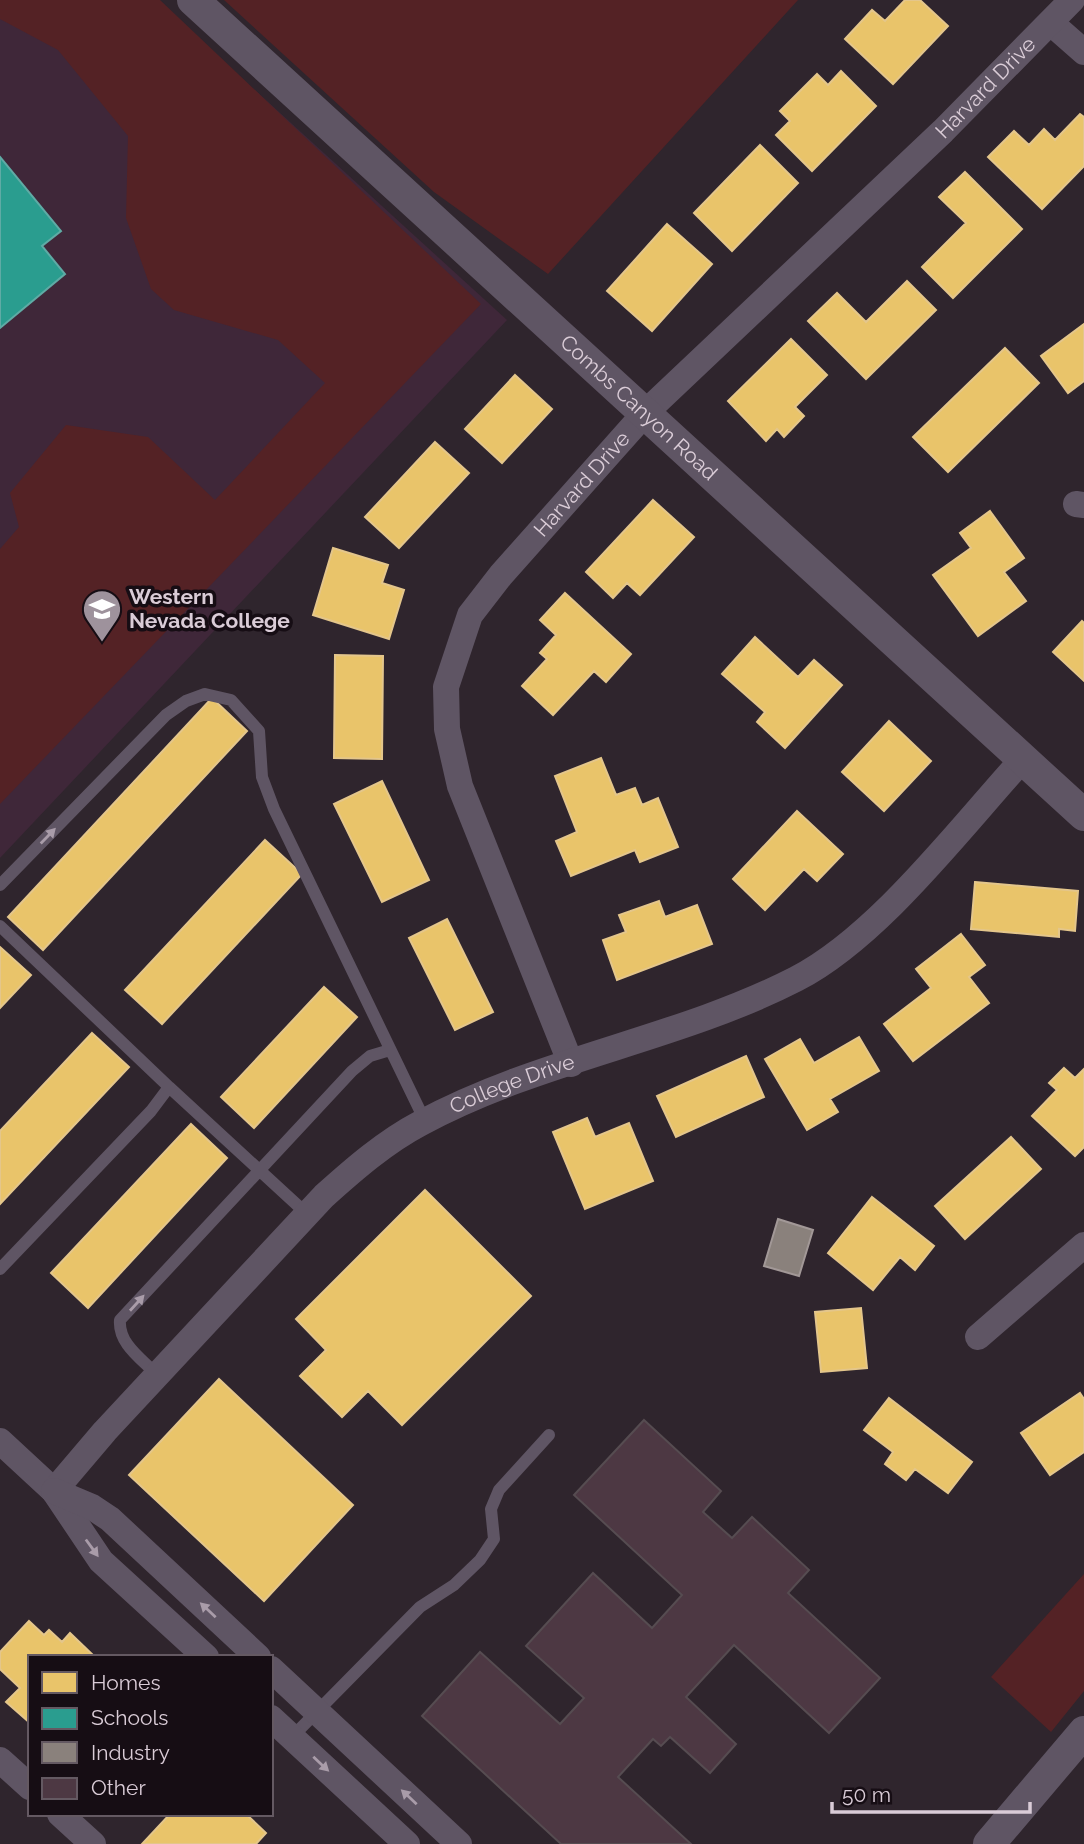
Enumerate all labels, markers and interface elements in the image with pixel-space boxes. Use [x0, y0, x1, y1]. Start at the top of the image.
street label: Harvard Drive [930, 32, 1041, 143]
street label: Combs Canyon Road [555, 329, 723, 485]
street label: Harvard Drive [528, 426, 635, 541]
place label: Western Nevada College [129, 584, 290, 633]
school or university icon: Western Nevada College [81, 588, 123, 643]
one-way arrow [39, 828, 55, 845]
street label: College Drive [446, 1049, 577, 1119]
one-way arrow [128, 1295, 144, 1312]
one-way arrow [84, 1539, 98, 1557]
one-way arrow [200, 1603, 217, 1619]
legend [28, 1655, 273, 1816]
text: Homes [91, 1670, 161, 1695]
text: Schools [91, 1705, 168, 1730]
text: Industry [91, 1740, 170, 1765]
one-way arrow [312, 1756, 330, 1772]
scale bar [832, 1770, 1030, 1814]
text: Other [91, 1775, 146, 1800]
text: 50 m [842, 1782, 891, 1807]
one-way arrow [401, 1790, 418, 1806]

